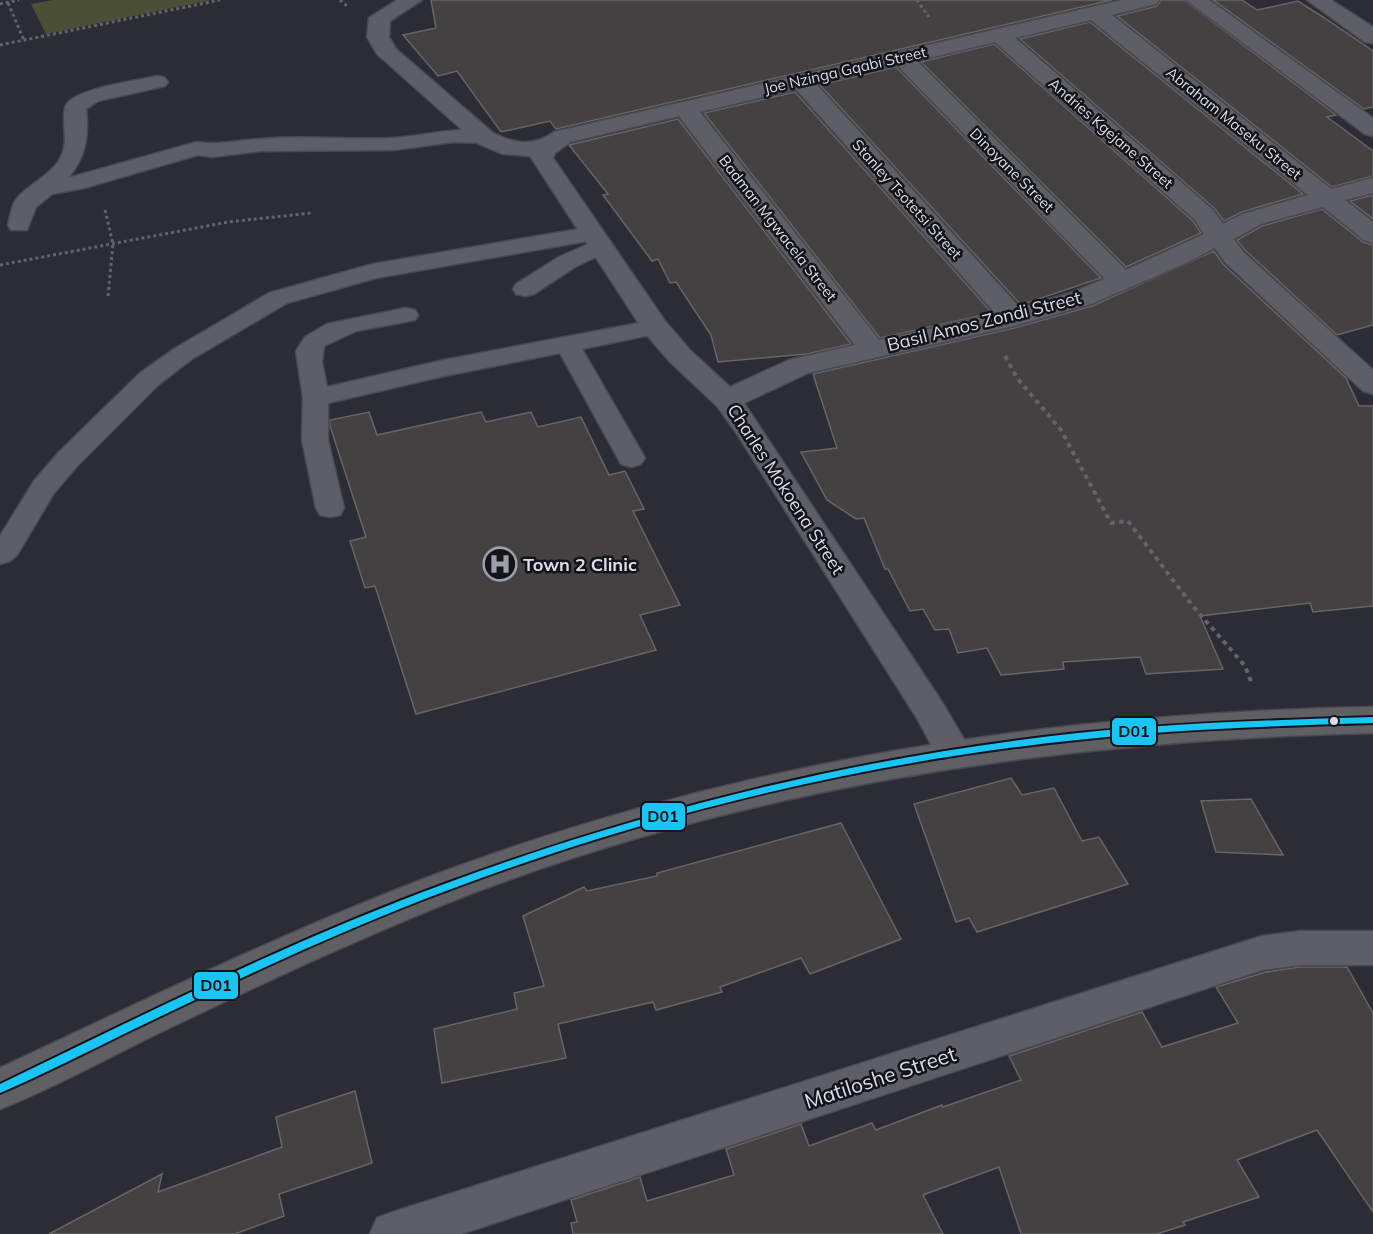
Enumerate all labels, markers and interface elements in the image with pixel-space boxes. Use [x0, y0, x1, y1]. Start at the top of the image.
street label: Joe Nzinga Gqabi Street [762, 42, 928, 98]
street label: Abraham Maseku Street [1163, 63, 1305, 183]
street label: Andries Kgejane Street [1045, 74, 1177, 192]
street label: Dinoyane Street [966, 124, 1058, 216]
street label: Stanley Tsotetsi Street [848, 135, 966, 263]
street label: Badman Mgwacela Street [715, 151, 841, 305]
street label: Basil Amos Zondi Street [885, 286, 1083, 356]
street label: Charles Mokoena Street [722, 399, 850, 579]
hospital icon: Town 2 Clinic [482, 546, 518, 582]
place label: Town 2 Clinic [523, 553, 637, 576]
unlabelled marker [1328, 715, 1340, 727]
line badge: D01 [1111, 717, 1157, 746]
text: D01 [1118, 721, 1150, 741]
line badge: D01 [641, 802, 686, 831]
text: D01 [647, 806, 679, 826]
line badge: D01 [193, 971, 239, 1000]
text: D01 [200, 975, 232, 995]
street label: Matiloshe Street [801, 1040, 959, 1114]

